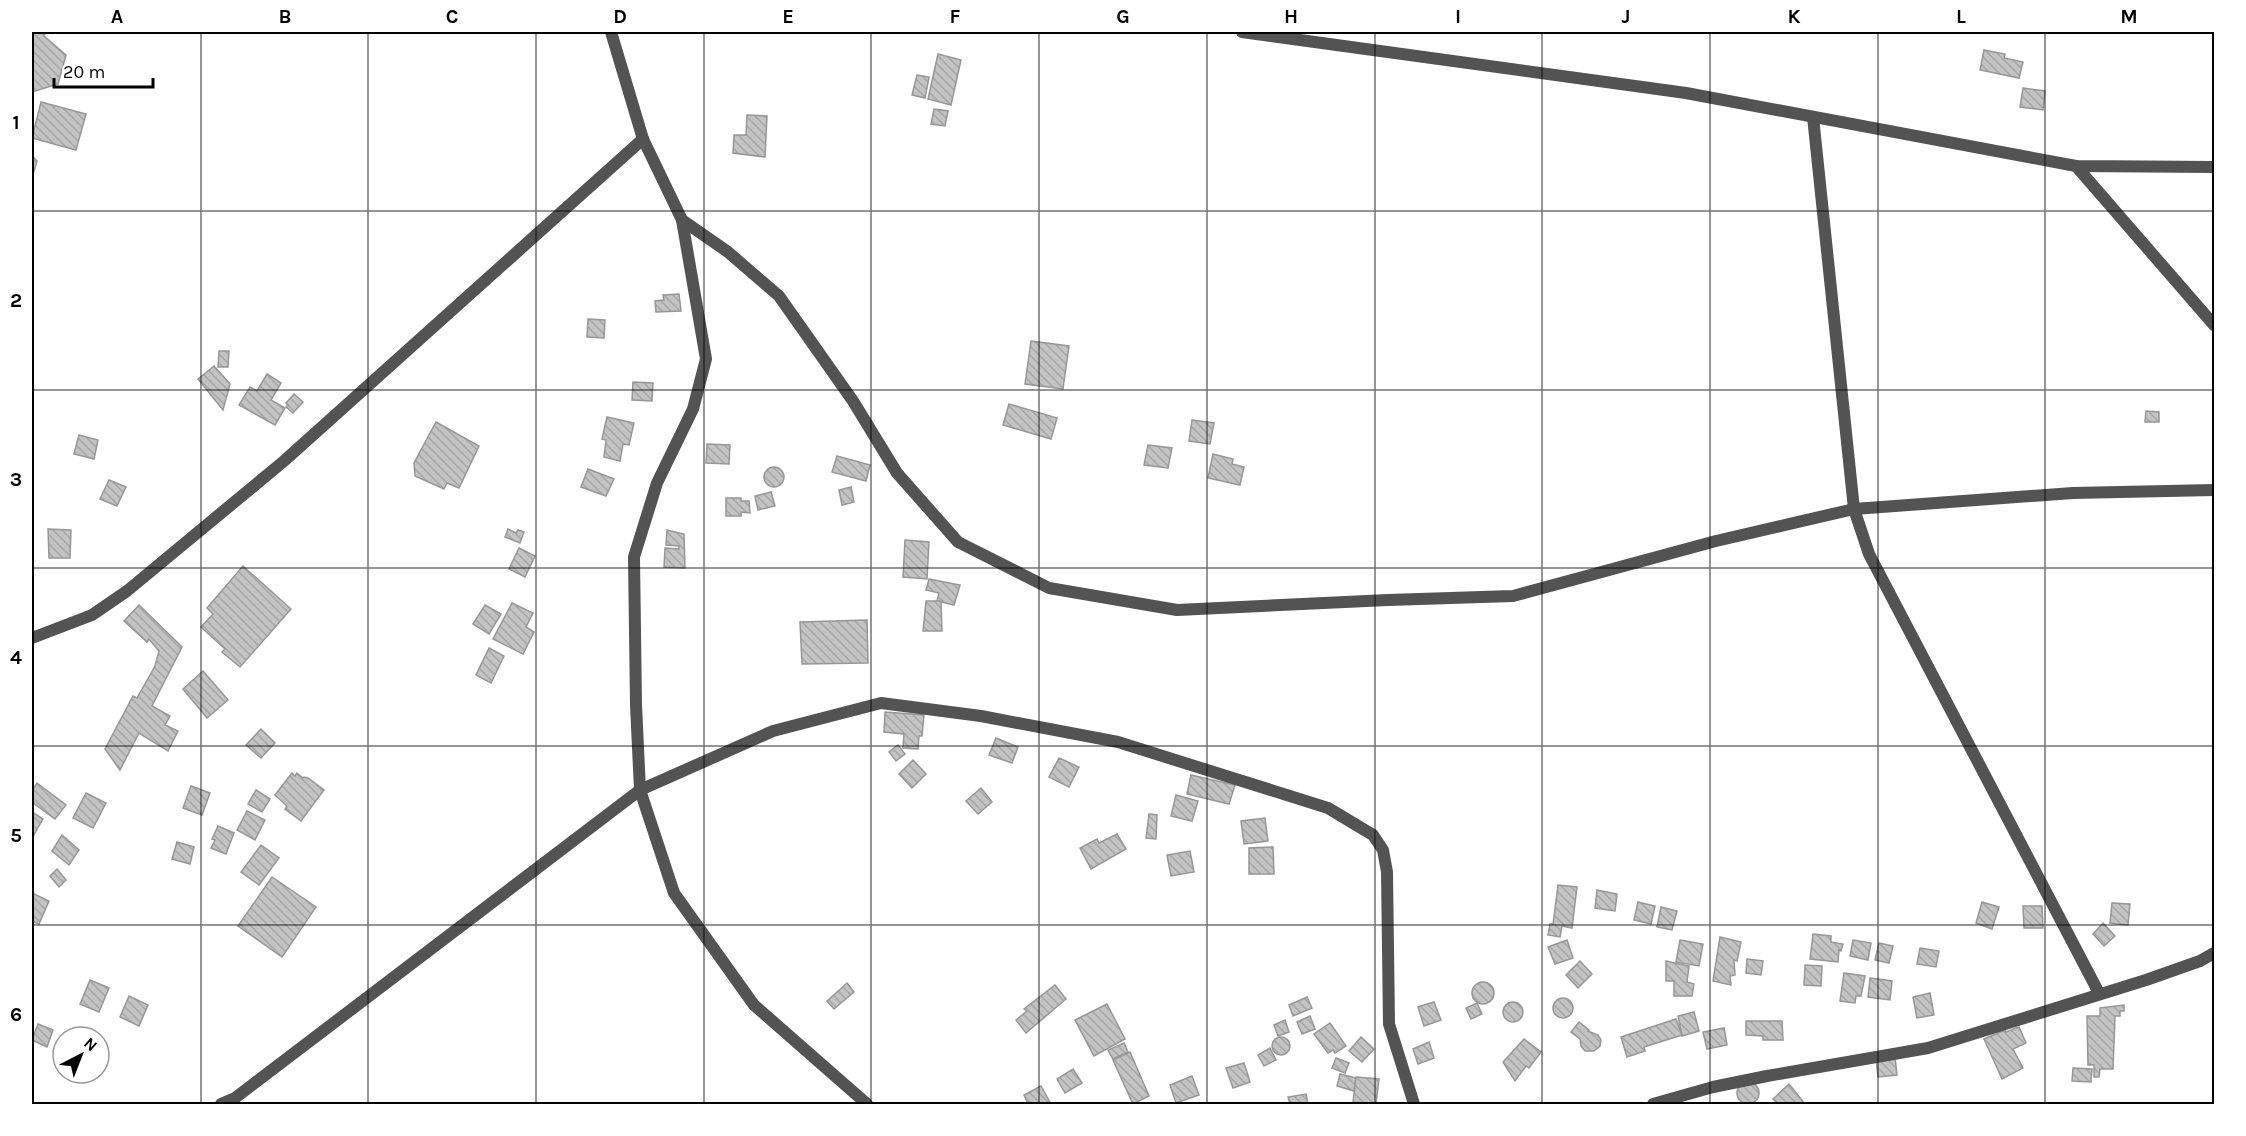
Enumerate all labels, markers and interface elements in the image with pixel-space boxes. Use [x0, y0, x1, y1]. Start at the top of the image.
text: A [111, 5, 124, 28]
text: B [279, 5, 291, 28]
text: C [446, 5, 458, 28]
text: D [613, 5, 627, 28]
text: E [782, 5, 794, 28]
text: F [950, 5, 961, 28]
text: G [1116, 5, 1130, 28]
text: H [1284, 5, 1298, 28]
text: I [1455, 5, 1461, 28]
text: J [1622, 5, 1630, 28]
text: K [1787, 5, 1801, 28]
text: L [1956, 5, 1966, 28]
text: M [2120, 5, 2138, 28]
scale bar [54, 51, 153, 89]
text: 20 m [63, 61, 105, 83]
text: 1 [12, 111, 20, 134]
text: 2 [10, 289, 22, 312]
text: 3 [10, 468, 22, 491]
text: 4 [10, 646, 22, 669]
text: 5 [10, 824, 22, 847]
text: 6 [10, 1003, 22, 1026]
north arrow [51, 1025, 111, 1085]
text: N [80, 1033, 101, 1055]

